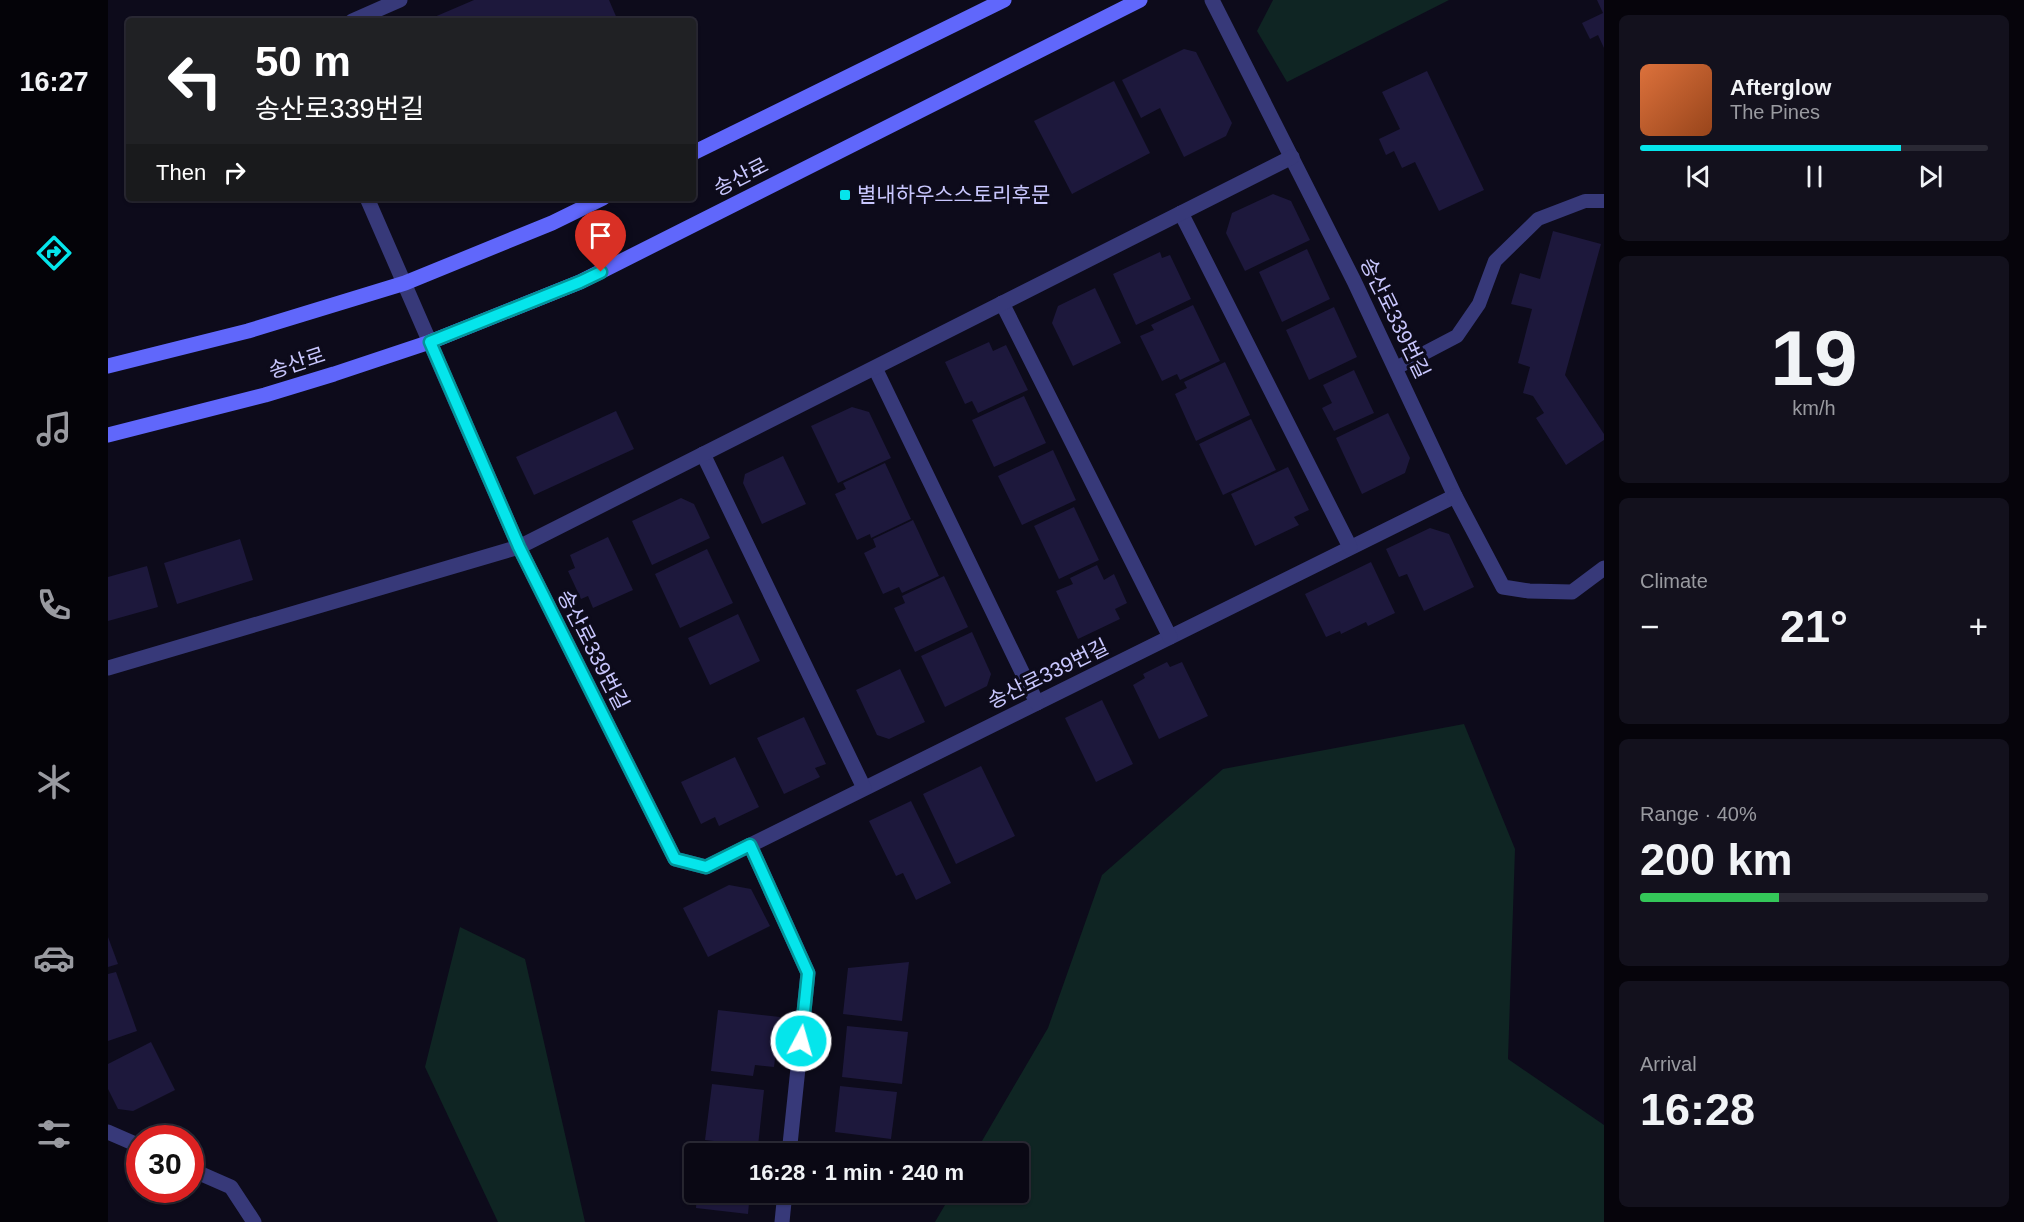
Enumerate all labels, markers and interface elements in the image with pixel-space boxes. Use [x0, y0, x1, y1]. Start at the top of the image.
text: 50 m [255, 38, 351, 85]
icon: left [156, 42, 234, 120]
text: 16:27 [19, 67, 89, 97]
text: Afterglow [1730, 75, 1831, 100]
text: 송산로339번길 [255, 94, 424, 124]
text: The Pines [1730, 101, 1820, 123]
street label: 송산로 [710, 153, 772, 200]
icon: right [218, 156, 251, 189]
text: Then [156, 160, 206, 185]
icon: previous [1682, 160, 1715, 193]
icon: pause [1798, 160, 1831, 193]
icon: next [1914, 160, 1947, 193]
place label: 별내하우스스토리후문 [857, 183, 1050, 206]
marker: 별내하우스스토리후문 [838, 188, 852, 202]
pin [575, 210, 626, 272]
icon: arrive [584, 219, 617, 252]
icon: directions [33, 232, 75, 274]
street label: 송산로339번길 [1356, 254, 1435, 382]
text: 19 [1771, 314, 1857, 402]
street label: 송산로 [266, 343, 328, 382]
text: km/h [1792, 397, 1836, 419]
icon: music [33, 408, 75, 450]
text: Climate [1640, 570, 1708, 592]
icon: phone [33, 584, 75, 626]
street label: 송산로339번길 [553, 586, 634, 714]
text: 21° [1780, 601, 1848, 652]
text: − [1640, 608, 1659, 645]
text: + [1969, 608, 1988, 645]
street label: 송산로339번길 [984, 634, 1112, 713]
icon: climate [33, 761, 75, 803]
text: Range · 40% [1640, 803, 1757, 825]
text: 200 km [1640, 834, 1793, 885]
icon: car [33, 937, 75, 979]
position arrow [769, 1009, 833, 1073]
text: Arrival [1640, 1053, 1697, 1075]
text: 16:28 [1640, 1084, 1755, 1135]
icon: filters [33, 1113, 75, 1155]
speed limit sign: 30 [126, 1125, 204, 1203]
text: 16:28 · 1 min · 240 m [749, 1160, 964, 1185]

